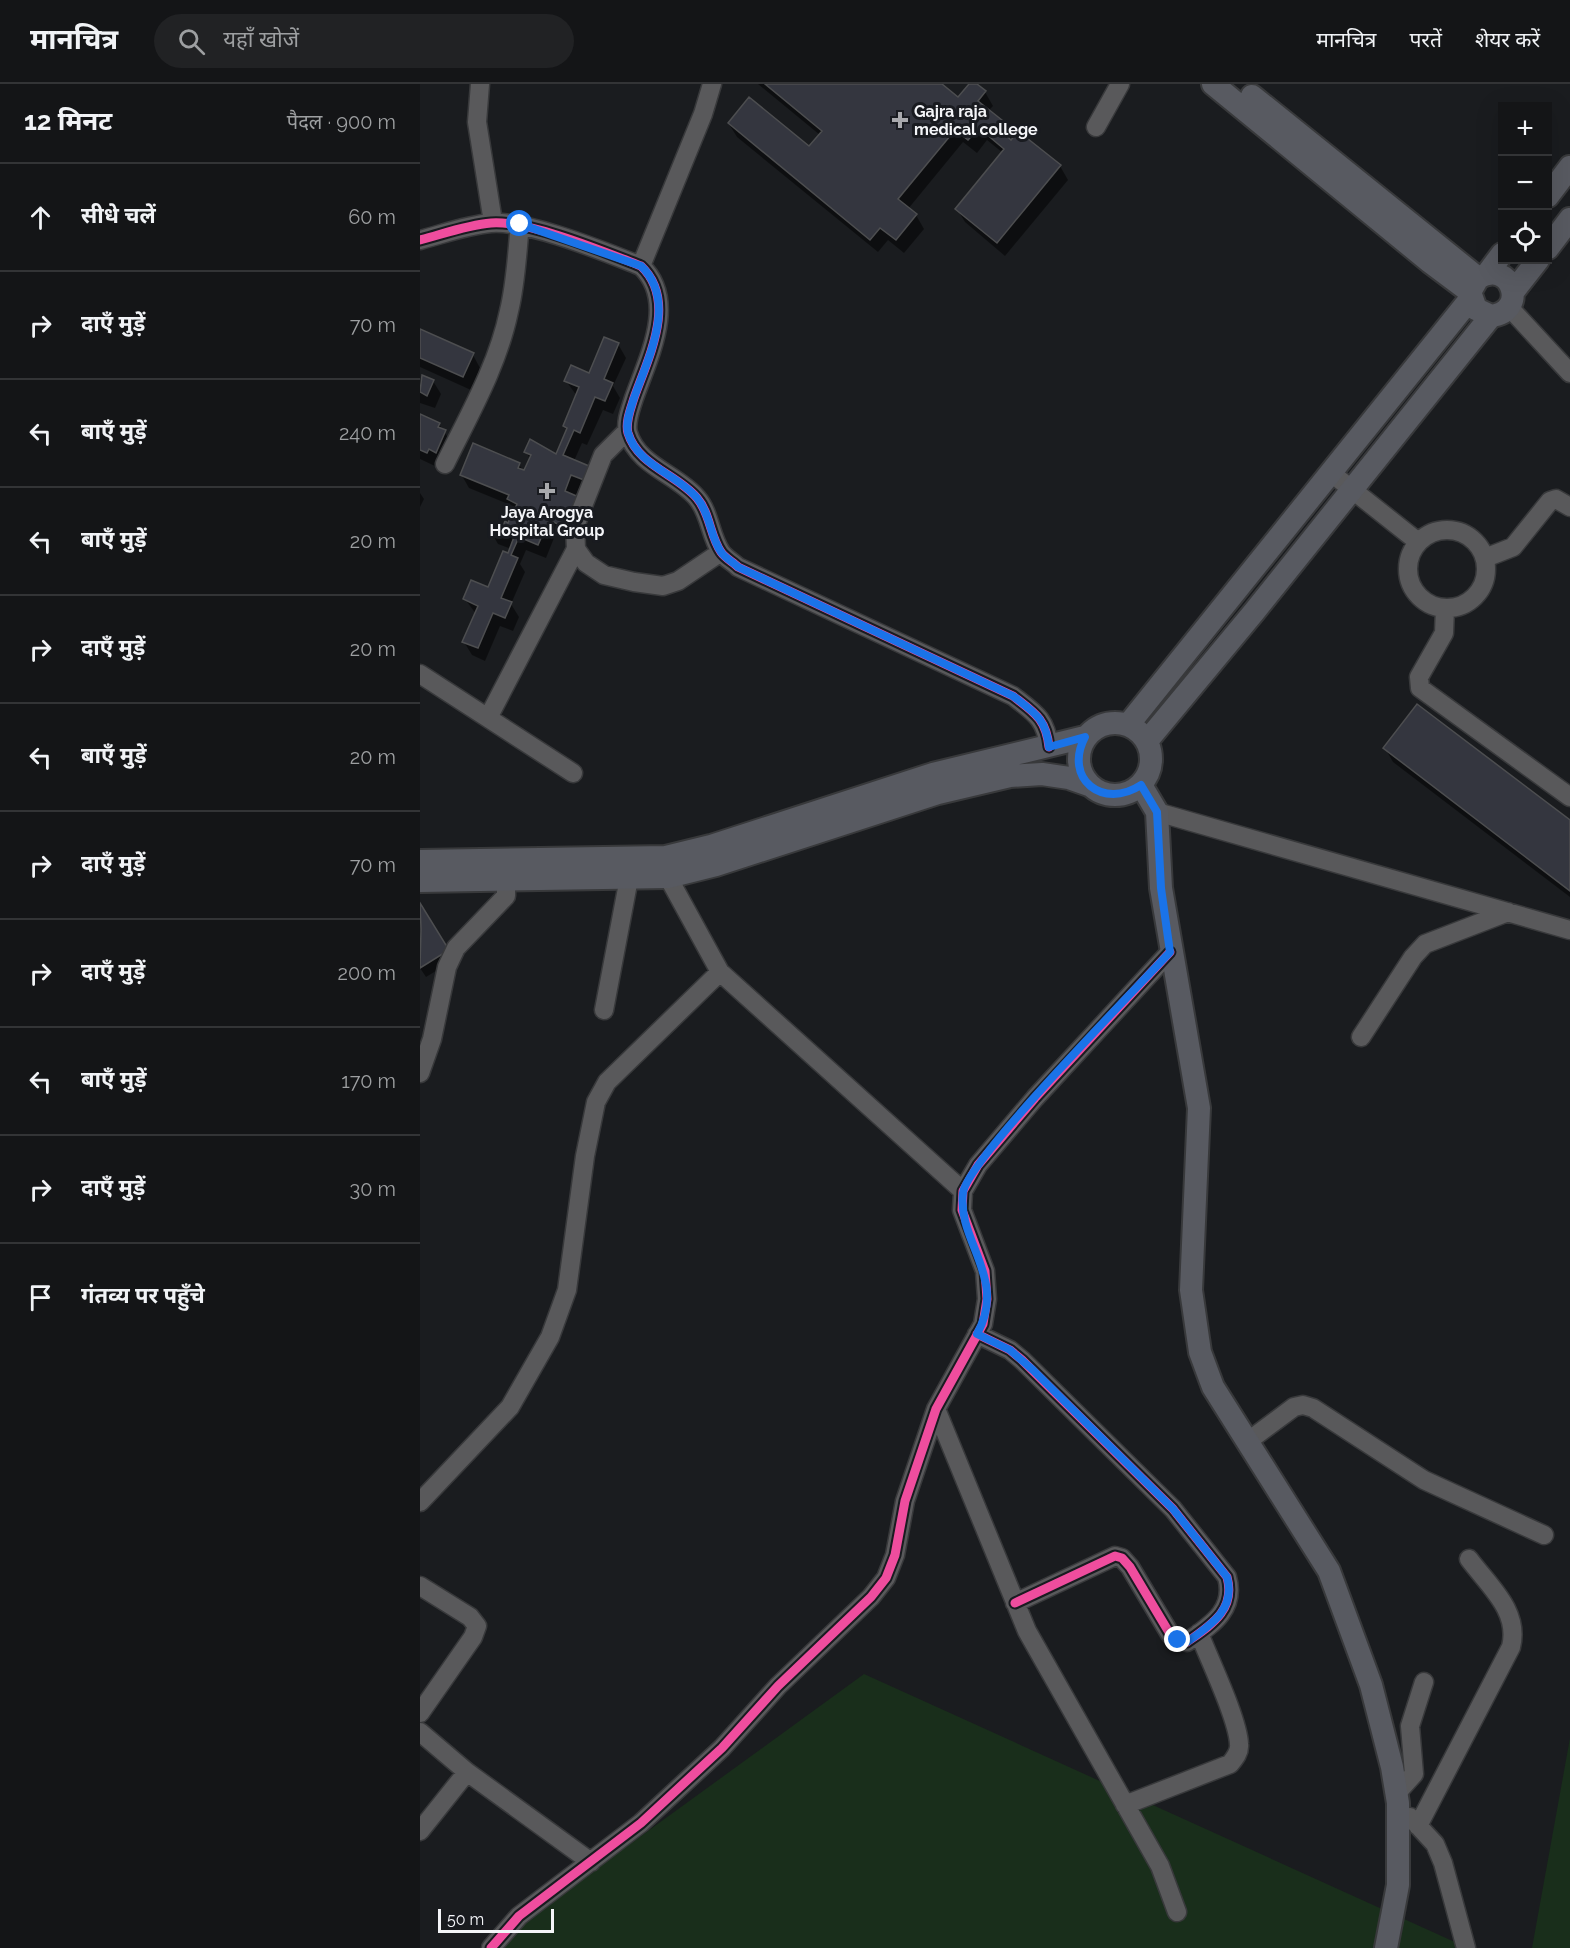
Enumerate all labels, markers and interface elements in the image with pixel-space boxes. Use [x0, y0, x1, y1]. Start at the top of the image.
search box [154, 14, 574, 68]
text: मानचित्र [30, 23, 118, 56]
icon: search [175, 25, 208, 58]
text: यहाँ खोजें [223, 26, 299, 52]
text: मानचित्र [1316, 27, 1376, 52]
text: परतें [1409, 27, 1442, 52]
text: शेयर करें [1475, 27, 1540, 52]
place label: Gajra raja medical college [914, 102, 1038, 139]
map controls [1498, 102, 1552, 264]
button: + [1498, 102, 1552, 156]
text: 12 मिनट [24, 106, 112, 136]
text: पैदल · 900 m [287, 110, 396, 134]
marker: Gajra raja medical college [891, 111, 909, 129]
button: − [1498, 156, 1552, 210]
icon: ahead [24, 201, 57, 234]
text: सीधे चलें [81, 202, 156, 228]
text: 60 m [348, 205, 396, 229]
route start [506, 210, 532, 236]
button: locate [1498, 210, 1552, 264]
icon: right [24, 309, 57, 342]
text: दाएँ मुड़ें [81, 310, 145, 336]
text: 70 m [350, 313, 396, 337]
icon: left [24, 417, 57, 450]
text: बाएँ मुड़ें [81, 418, 147, 444]
text: 240 m [339, 421, 396, 445]
marker: Jaya Arogya Hospital Group [538, 482, 556, 500]
place label: Jaya Arogya Hospital Group [490, 503, 604, 540]
icon: left [24, 525, 57, 558]
text: बाएँ मुड़ें [81, 526, 147, 552]
text: 20 m [350, 529, 396, 553]
icon: right [24, 633, 57, 666]
text: दाएँ मुड़ें [81, 634, 145, 660]
text: 20 m [350, 637, 396, 661]
icon: left [24, 741, 57, 774]
text: बाएँ मुड़ें [81, 742, 147, 768]
text: 20 m [350, 745, 396, 769]
icon: right [24, 849, 57, 882]
text: दाएँ मुड़ें [81, 850, 145, 876]
text: 70 m [350, 853, 396, 877]
icon: right [24, 957, 57, 990]
text: दाएँ मुड़ें [81, 958, 145, 984]
text: 200 m [338, 961, 396, 985]
icon: left [24, 1065, 57, 1098]
text: बाएँ मुड़ें [81, 1066, 147, 1092]
text: 170 m [341, 1069, 396, 1093]
icon: right [24, 1173, 57, 1206]
text: दाएँ मुड़ें [81, 1174, 145, 1200]
text: 30 m [350, 1177, 396, 1201]
icon: arrive [24, 1281, 57, 1314]
text: गंतव्य पर पहुँचे [81, 1282, 205, 1308]
route end [1164, 1626, 1190, 1652]
scale bar [438, 1906, 554, 1934]
text: 50 m [447, 1910, 484, 1929]

